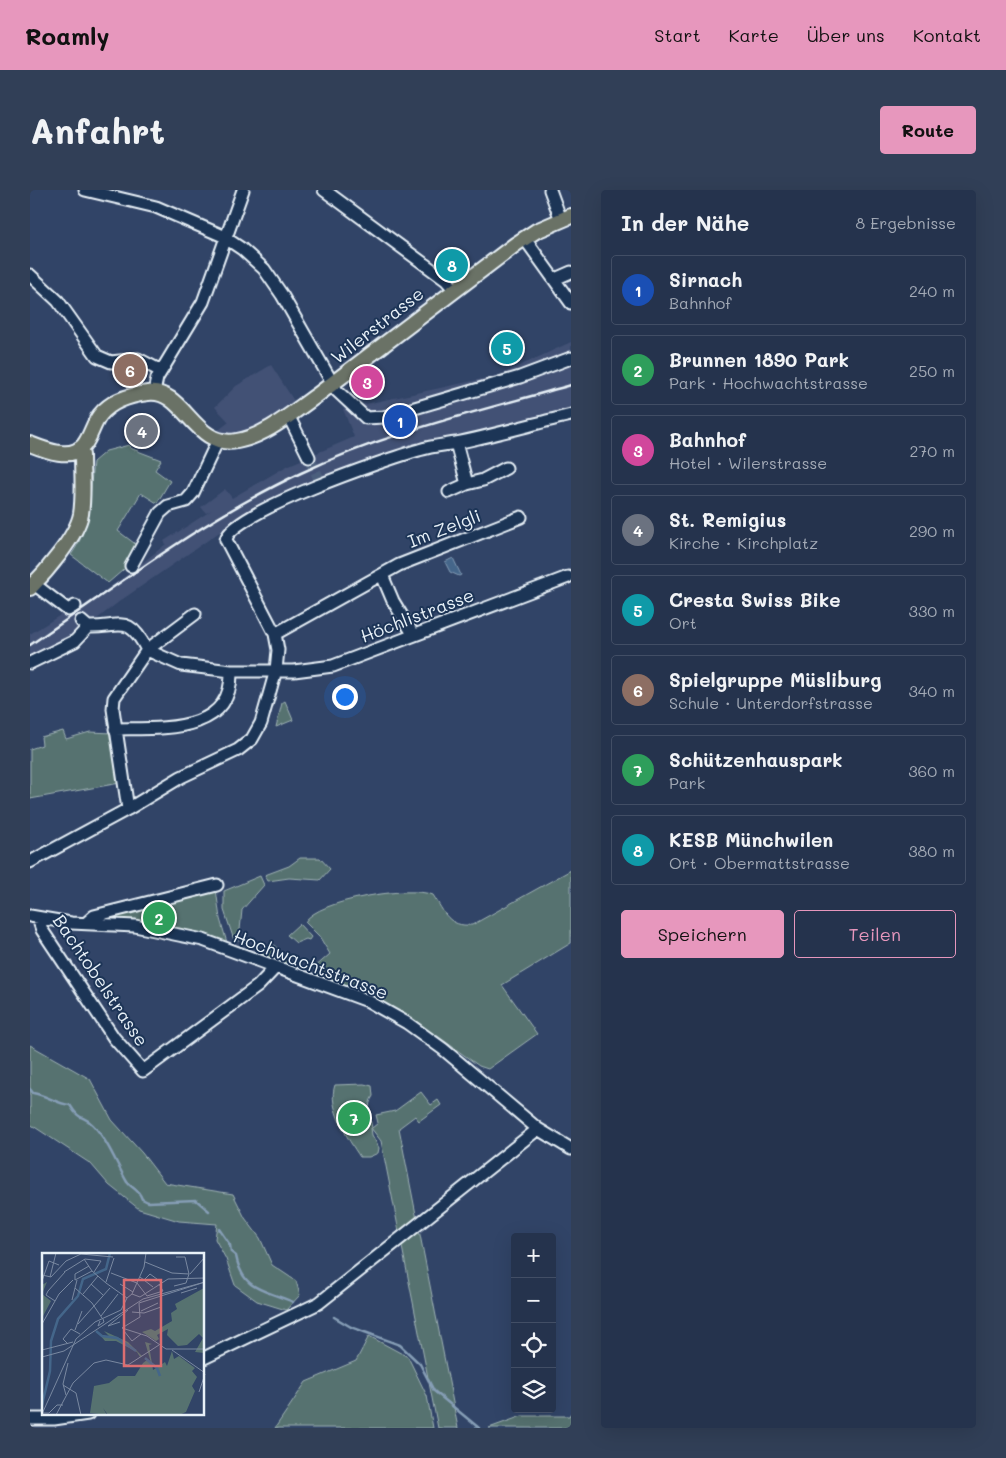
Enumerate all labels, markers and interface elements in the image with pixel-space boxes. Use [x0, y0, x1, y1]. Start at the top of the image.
text: Roamly [25, 20, 109, 51]
text: Start [654, 23, 701, 47]
text: Karte [729, 23, 779, 47]
text: Über uns [807, 23, 885, 47]
text: Kontakt [913, 23, 981, 47]
button: Route [880, 106, 976, 154]
text: Anfahrt [30, 107, 165, 153]
text: In der Nähe [621, 209, 749, 236]
text: 8 Ergebnisse [855, 212, 956, 233]
pin: 8 [436, 246, 468, 284]
text: Sirnach [669, 267, 742, 292]
text: 1 [634, 280, 642, 301]
text: 240 m [909, 280, 955, 301]
street label: Wilerstrasse [326, 281, 428, 369]
text: Bahnhof [669, 292, 732, 313]
pin: 5 [491, 329, 523, 367]
text: Brunnen 1890 Park [669, 347, 849, 372]
pin: 6 [114, 351, 146, 389]
text: 2 [634, 360, 642, 381]
text: 250 m [909, 360, 955, 381]
pin: 3 [351, 363, 383, 401]
text: Park · Hochwachtstrasse [669, 372, 868, 393]
pin: 1 [384, 402, 416, 440]
pin: 4 [126, 412, 158, 450]
text: Bahnhof [669, 427, 746, 452]
text: 3 [633, 440, 643, 461]
text: 270 m [909, 440, 955, 461]
text: Hotel · Wilerstrasse [669, 452, 827, 473]
street label: Im Zelgli [404, 503, 484, 553]
text: St. Remigius [669, 507, 786, 532]
text: 4 [633, 520, 643, 541]
text: 290 m [909, 520, 955, 541]
text: Kirche · Kirchplatz [669, 532, 818, 553]
street label: Höchlistrasse [357, 582, 477, 648]
text: Cresta Swiss Bike [669, 587, 841, 612]
text: 5 [633, 600, 643, 621]
text: 330 m [909, 600, 955, 621]
text: Ort [669, 612, 697, 633]
text: Spielgruppe Müsliburg [669, 667, 882, 692]
text: 6 [633, 680, 643, 701]
text: 340 m [908, 680, 955, 701]
your location [332, 684, 358, 710]
text: Schule · Unterdorfstrasse [669, 692, 873, 713]
text: Schützenhauspark [669, 747, 843, 772]
text: 7 [634, 760, 642, 781]
text: 360 m [908, 760, 955, 781]
text: Park [669, 772, 705, 793]
text: KESB Münchwilen [669, 827, 833, 852]
text: 8 [633, 840, 643, 861]
text: 380 m [908, 840, 955, 861]
text: Ort · Obermattstrasse [669, 852, 850, 873]
pin: 2 [143, 899, 175, 937]
street label: Bachtobelstrasse [48, 909, 154, 1051]
button: Speichern [621, 910, 784, 958]
button: Teilen [794, 910, 956, 958]
street label: Hochwachtstrasse [230, 923, 392, 1005]
pin: 7 [338, 1099, 370, 1137]
map controls [511, 1233, 556, 1413]
button: + [511, 1233, 556, 1278]
inset map [42, 1253, 205, 1416]
button: − [511, 1278, 556, 1323]
button: locate [511, 1323, 556, 1368]
button: layers [511, 1368, 556, 1413]

